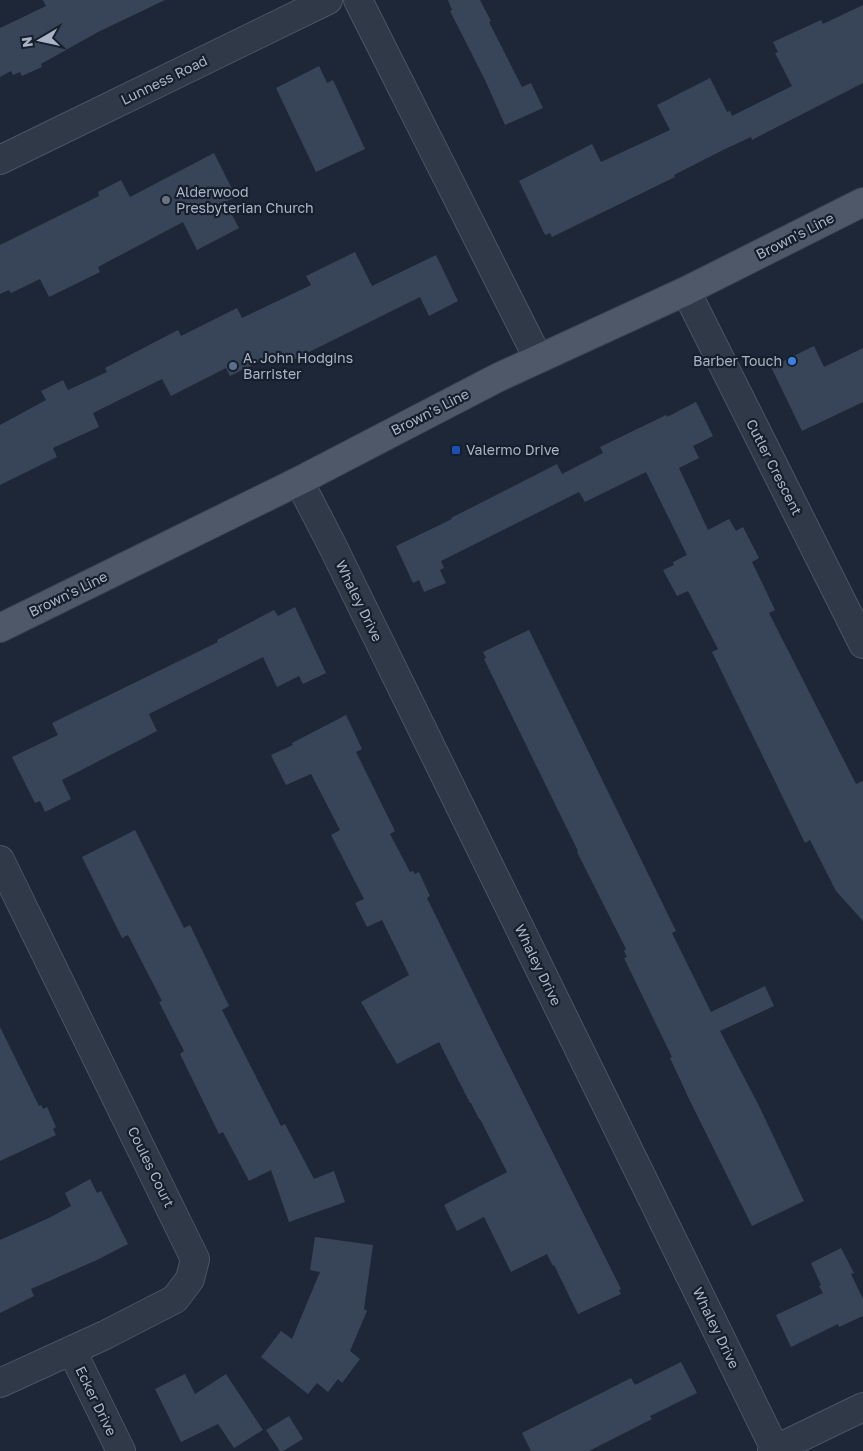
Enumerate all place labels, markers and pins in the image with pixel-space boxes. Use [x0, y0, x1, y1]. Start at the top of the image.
place label: Alderwood Presbyterian Church [176, 183, 314, 216]
marker: Alderwood Presbyterian Church [160, 194, 172, 206]
place label: A. John Hodgins Barrister [243, 349, 353, 382]
place label: Barber Touch [693, 352, 782, 369]
marker: Barber Touch [786, 355, 798, 367]
marker: A. John Hodgins Barrister [227, 360, 239, 372]
place label: Valermo Drive [466, 441, 559, 458]
marker: Valermo Drive [450, 444, 462, 456]

